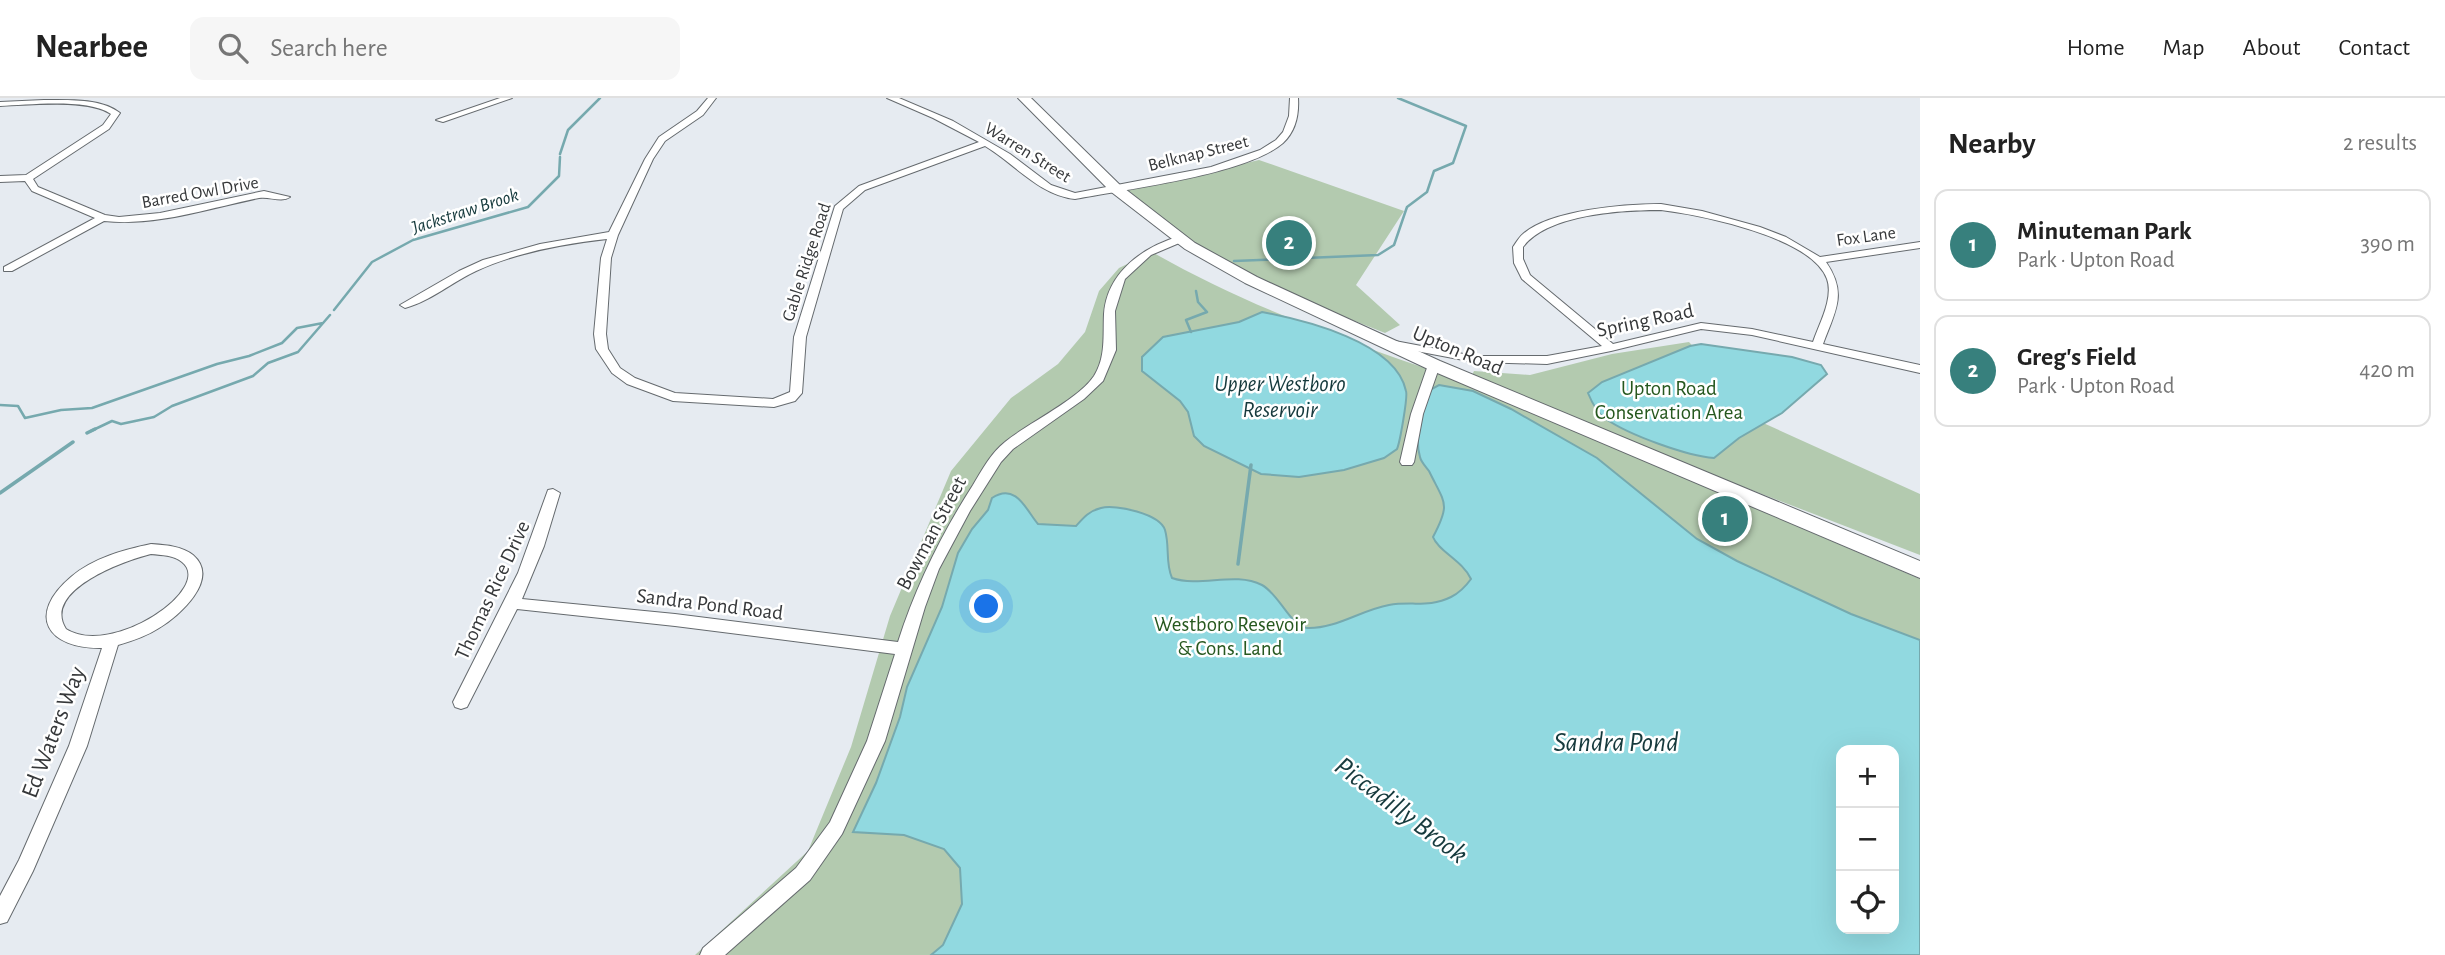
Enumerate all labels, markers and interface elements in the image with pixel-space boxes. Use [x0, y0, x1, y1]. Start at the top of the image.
search box [190, 17, 680, 80]
icon: search [214, 29, 252, 67]
text: Nearbee [35, 31, 148, 64]
text: Search here [270, 35, 388, 61]
text: Home [2067, 36, 2125, 60]
text: Map [2163, 36, 2205, 60]
text: About [2243, 36, 2300, 60]
text: Contact [2338, 36, 2410, 60]
street label: Warren Street [981, 119, 1074, 187]
text: Nearby [1948, 129, 2036, 159]
text: 2 results [2343, 132, 2417, 155]
street label: Belknap Street [1146, 133, 1250, 175]
street label: Barred Owl Drive [140, 174, 260, 212]
water label: Jackstraw Brook [409, 185, 521, 238]
street label: Gable Ridge Road [779, 201, 835, 324]
pin: 2 [1266, 217, 1312, 269]
text: Minuteman Park [2017, 218, 2192, 244]
street label: Fox Lane [1835, 224, 1897, 250]
text: 1 [1969, 233, 1977, 256]
text: 390 m [2360, 233, 2415, 256]
text: Park · Upton Road [2017, 249, 2175, 272]
street label: Spring Road [1595, 300, 1696, 341]
street label: Upton Road [1410, 322, 1506, 379]
text: Greg's Field [2017, 344, 2137, 370]
text: 2 [1968, 359, 1978, 382]
text: 420 m [2359, 359, 2415, 382]
water label: Upper Westboro Reservoir [1214, 373, 1346, 422]
text: Park · Upton Road [2017, 375, 2175, 398]
park label: Upton Road Conservation Area [1595, 378, 1744, 423]
street label: Bowman Street [893, 473, 970, 593]
pin: 1 [1702, 493, 1748, 545]
street label: Thomas Rice Drive [451, 518, 534, 663]
street label: Sandra Pond Road [635, 585, 785, 624]
your location [969, 589, 1003, 623]
park label: Westboro Resevoir & Cons. Land [1154, 614, 1306, 659]
street label: Ed Waters Way [18, 663, 90, 801]
water label: Sandra Pond [1554, 729, 1679, 757]
map controls [1836, 745, 1899, 934]
button: + [1836, 745, 1899, 808]
water label: Piccadilly Brook [1329, 752, 1472, 869]
button: − [1836, 808, 1899, 871]
button: locate [1836, 871, 1899, 934]

